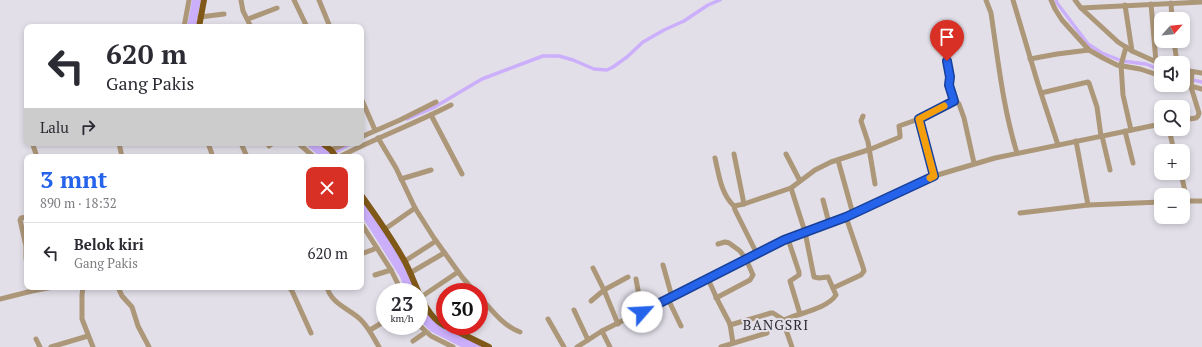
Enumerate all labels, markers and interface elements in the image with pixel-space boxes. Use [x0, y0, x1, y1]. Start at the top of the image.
north arrow [1154, 12, 1190, 48]
map controls [1154, 12, 1190, 224]
pin [930, 20, 964, 61]
icon: arrive [936, 26, 958, 48]
text: 620 m [106, 35, 187, 72]
icon: left [40, 40, 92, 92]
button: sound [1154, 56, 1190, 92]
text: Gang Pakis [106, 71, 194, 95]
button: search [1154, 100, 1190, 136]
icon: right [77, 116, 99, 138]
text: Lalu [40, 117, 69, 137]
button: + [1154, 144, 1190, 180]
text: 3 mnt [40, 163, 107, 195]
button: close [306, 167, 348, 209]
button: − [1154, 188, 1190, 224]
text: 890 m · 18:32 [40, 194, 117, 212]
text: Belok kiri [74, 234, 144, 254]
icon: left [40, 242, 62, 264]
text: 620 m [307, 243, 348, 263]
text: Gang Pakis [74, 254, 138, 272]
speed limit sign: 30 [436, 283, 488, 335]
text: 23 [391, 290, 413, 317]
position arrow [621, 291, 663, 333]
text: km/h [390, 312, 414, 325]
district label: BANGSRI [743, 315, 809, 334]

